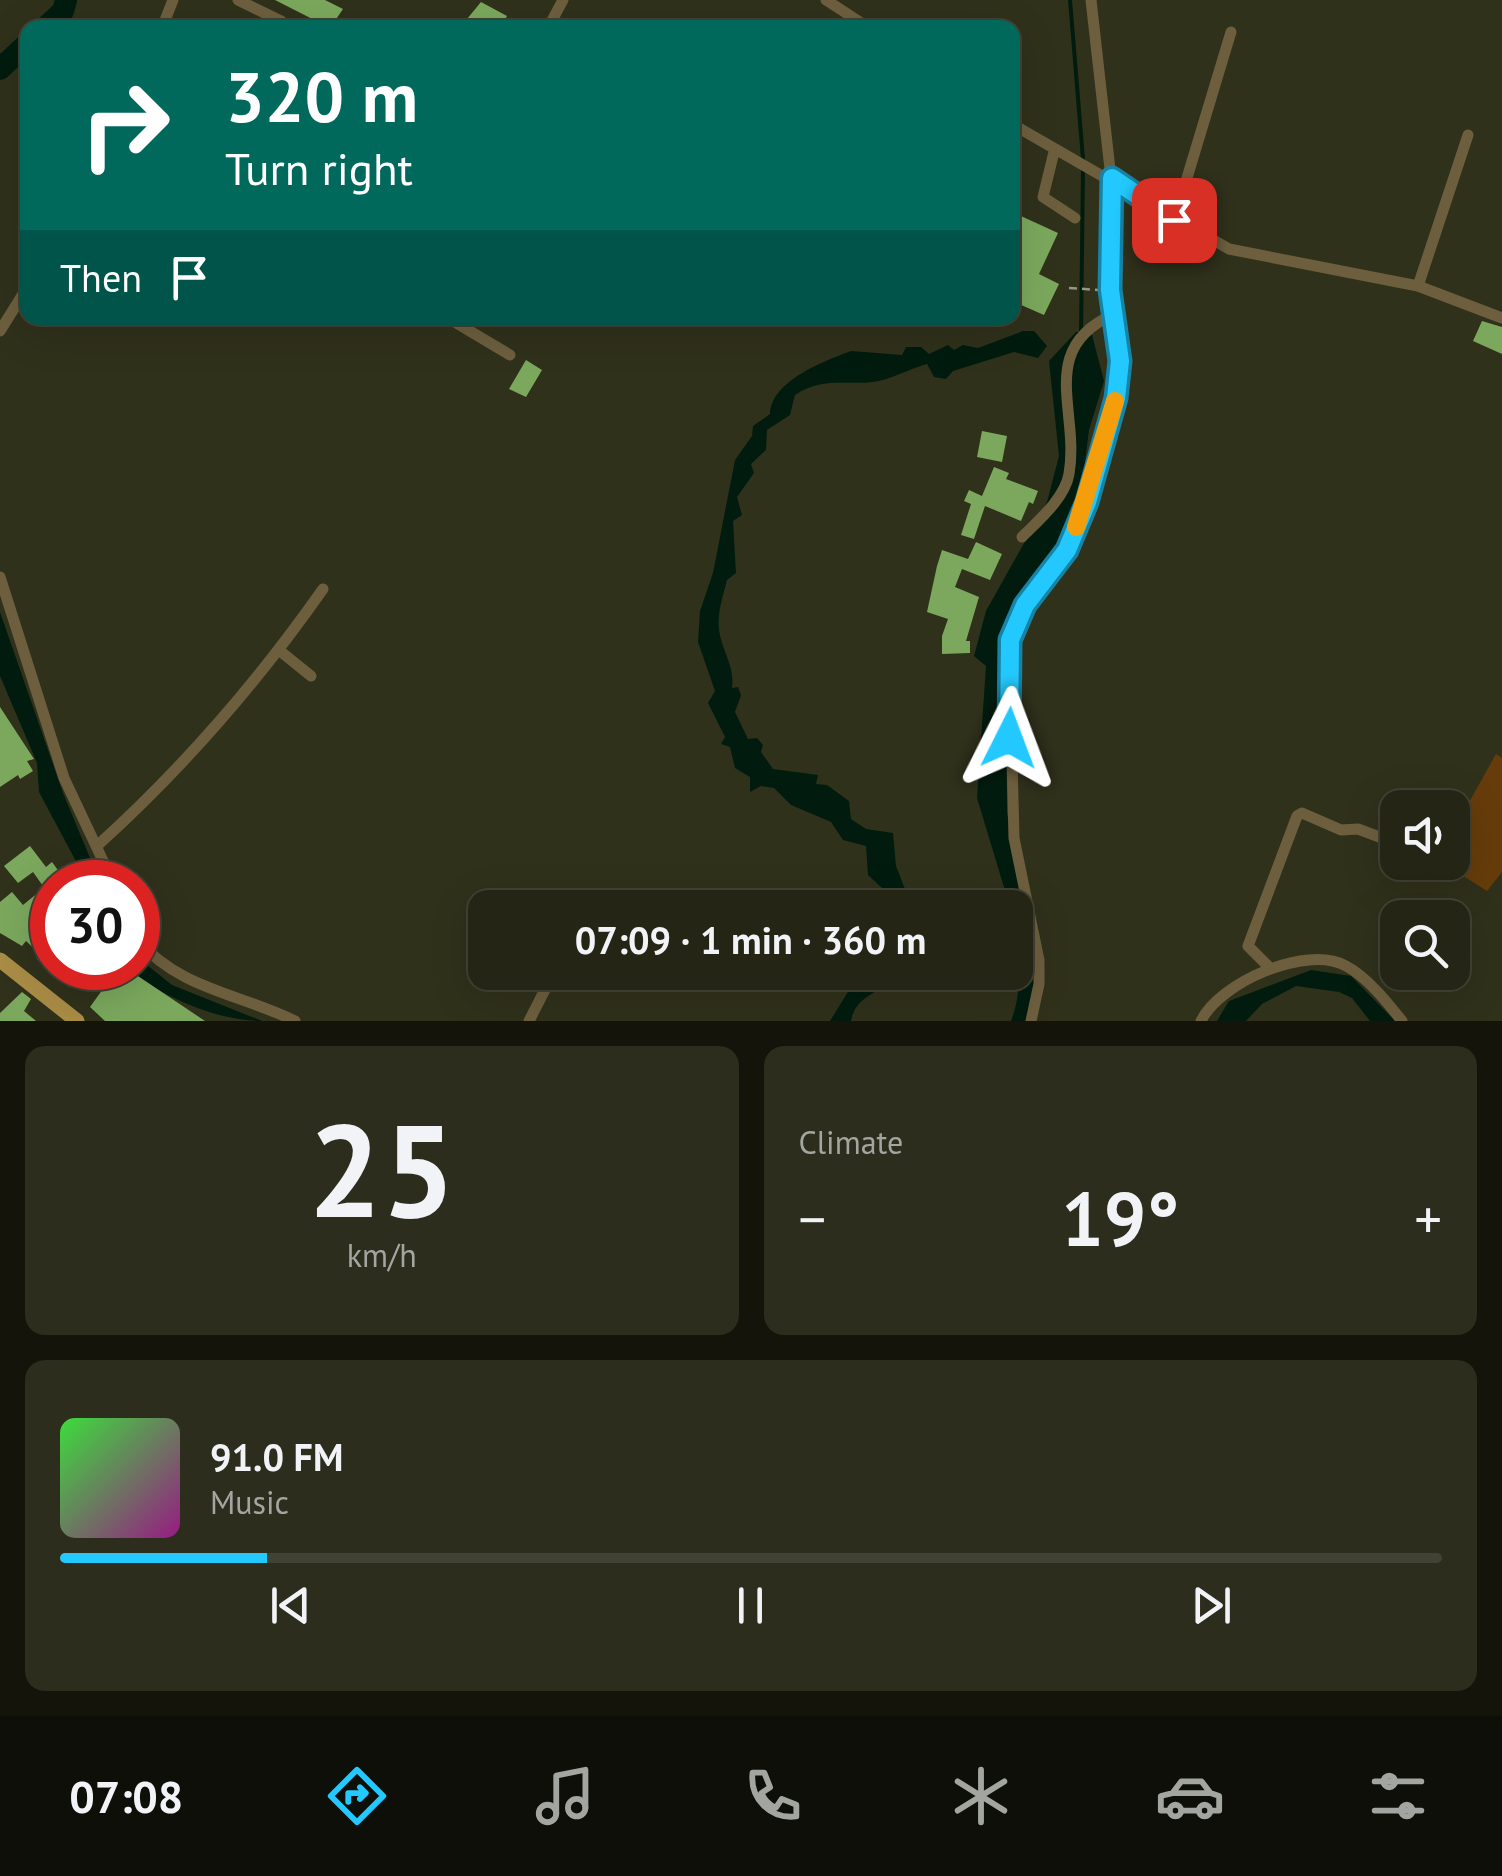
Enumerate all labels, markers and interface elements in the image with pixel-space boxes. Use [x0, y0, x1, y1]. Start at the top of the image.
text: 320 m [225, 51, 418, 141]
icon: right [60, 60, 190, 190]
text: Turn right [225, 139, 413, 197]
pin [1132, 178, 1217, 263]
icon: arrive [1147, 193, 1202, 248]
icon: arrive [162, 250, 217, 305]
text: Then [60, 253, 142, 302]
position arrow [957, 686, 1061, 790]
map controls [1380, 790, 1470, 990]
button: sound [1380, 790, 1470, 880]
speed limit sign: 30 [30, 860, 160, 990]
button: search [1380, 900, 1470, 990]
text: 07:09 · 1 min · 360 m [575, 915, 926, 964]
text: 25 [308, 1085, 455, 1253]
text: Climate [799, 1121, 903, 1163]
text: 19° [1061, 1170, 1179, 1267]
text: − [799, 1183, 826, 1254]
text: + [1414, 1183, 1442, 1254]
text: km/h [347, 1234, 417, 1276]
text: 91.0 FM [210, 1432, 343, 1481]
text: Music [210, 1481, 289, 1523]
icon: previous [263, 1578, 318, 1633]
icon: pause [723, 1578, 778, 1633]
icon: next [1184, 1578, 1239, 1633]
icon: directions [322, 1761, 392, 1831]
icon: music [530, 1761, 600, 1831]
icon: phone [738, 1761, 808, 1831]
icon: climate [946, 1761, 1016, 1831]
icon: car [1155, 1761, 1225, 1831]
icon: filters [1363, 1761, 1433, 1831]
text: 07:08 [69, 1767, 183, 1825]

